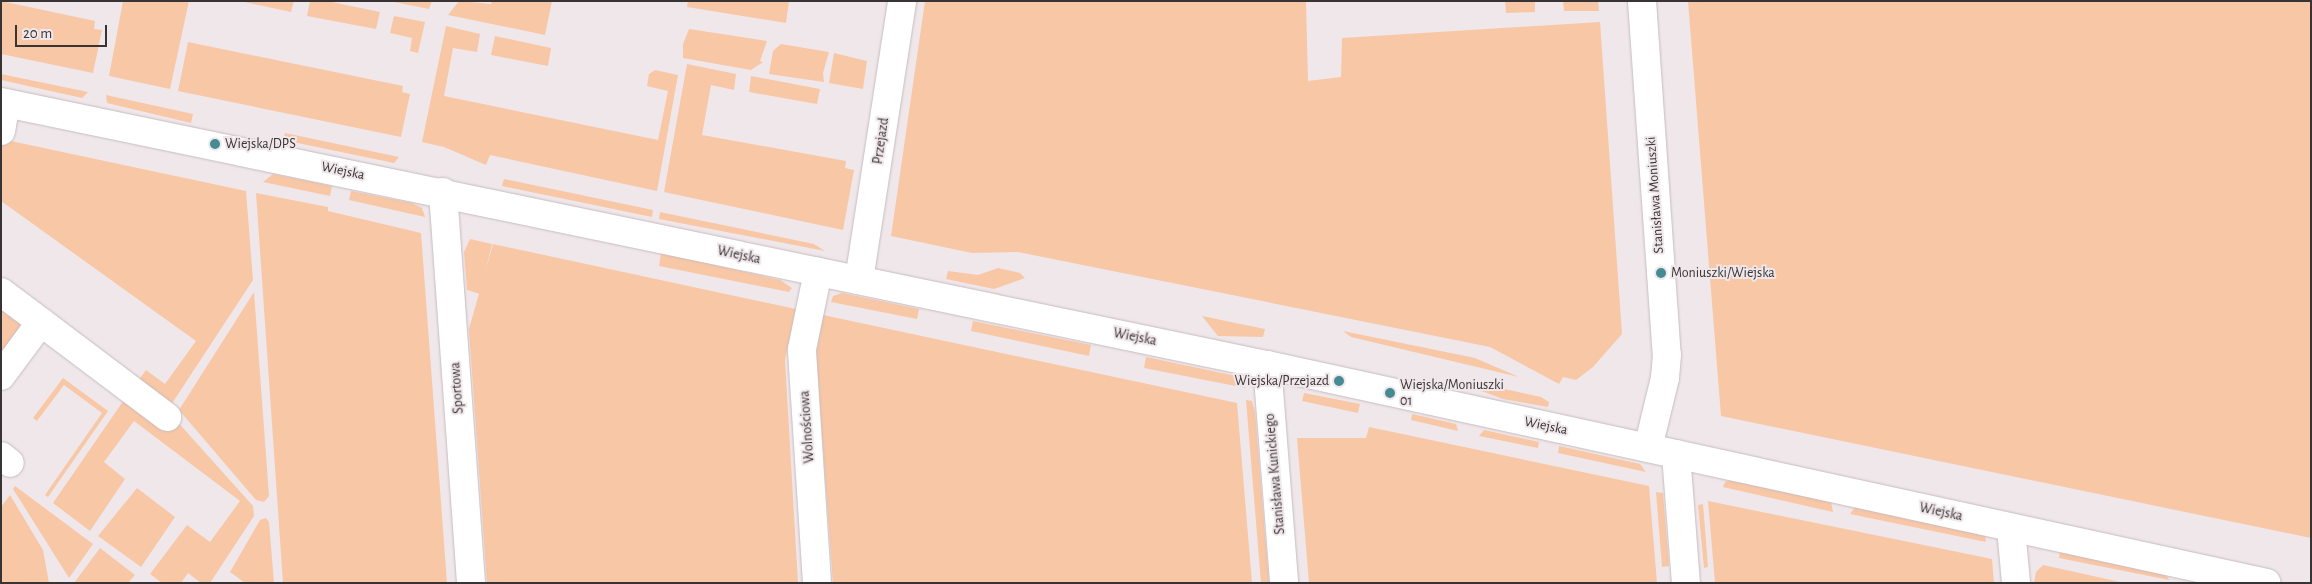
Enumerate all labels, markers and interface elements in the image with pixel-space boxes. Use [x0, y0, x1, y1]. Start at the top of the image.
scale bar [18, 15, 110, 47]
text: 20 m [23, 26, 52, 41]
street label: Przejazd [869, 117, 893, 165]
place label: Wiejska/DPS [225, 136, 296, 152]
street label: Stanisława Moniuszki [1643, 136, 1667, 254]
marker: Wiejska/DPS [209, 138, 221, 150]
street label: Wiejska [320, 158, 366, 184]
street label: Wiejska [716, 242, 762, 268]
place label: Moniuszki/Wiejska [1671, 265, 1775, 281]
marker: Moniuszki/Wiejska [1655, 267, 1667, 279]
street label: Wiejska [1112, 325, 1158, 349]
street label: Sportowa [447, 362, 467, 414]
place label: Wiejska/Przejazd [1235, 373, 1329, 389]
marker: Wiejska/Przejazd [1333, 375, 1345, 387]
place label: Wiejska/Moniuszki 01 [1400, 377, 1504, 410]
marker: Wiejska/Moniuszki 01 [1384, 387, 1396, 399]
street label: Wolnościowa [796, 390, 818, 464]
street label: Stanisława Kunickiego [1261, 413, 1289, 535]
street label: Wiejska [1523, 413, 1569, 439]
street label: Wiejska [1918, 499, 1964, 525]

